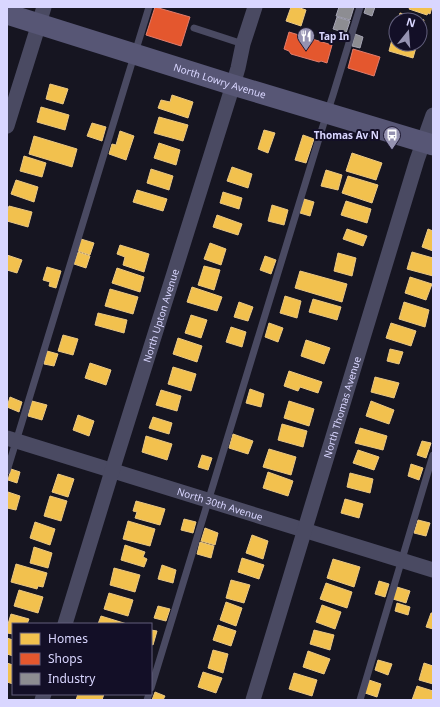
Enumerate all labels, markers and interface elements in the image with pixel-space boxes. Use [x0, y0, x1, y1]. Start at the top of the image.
north arrow [388, 12, 428, 52]
text: N [405, 13, 418, 30]
restaurant icon: Tap In [296, 26, 316, 51]
place label: Tap In [319, 29, 349, 43]
street label: North Lowry Avenue [172, 60, 268, 102]
bus stop icon: Thomas Av N [382, 125, 402, 150]
place label: Thomas Av N [314, 128, 379, 142]
street label: North Upton Avenue [140, 267, 182, 364]
street label: North Thomas Avenue [320, 354, 364, 460]
street label: North 30th Avenue [175, 484, 265, 524]
legend [12, 623, 152, 695]
text: Homes [48, 630, 88, 647]
text: Shops [48, 650, 83, 667]
text: Industry [48, 670, 96, 687]

